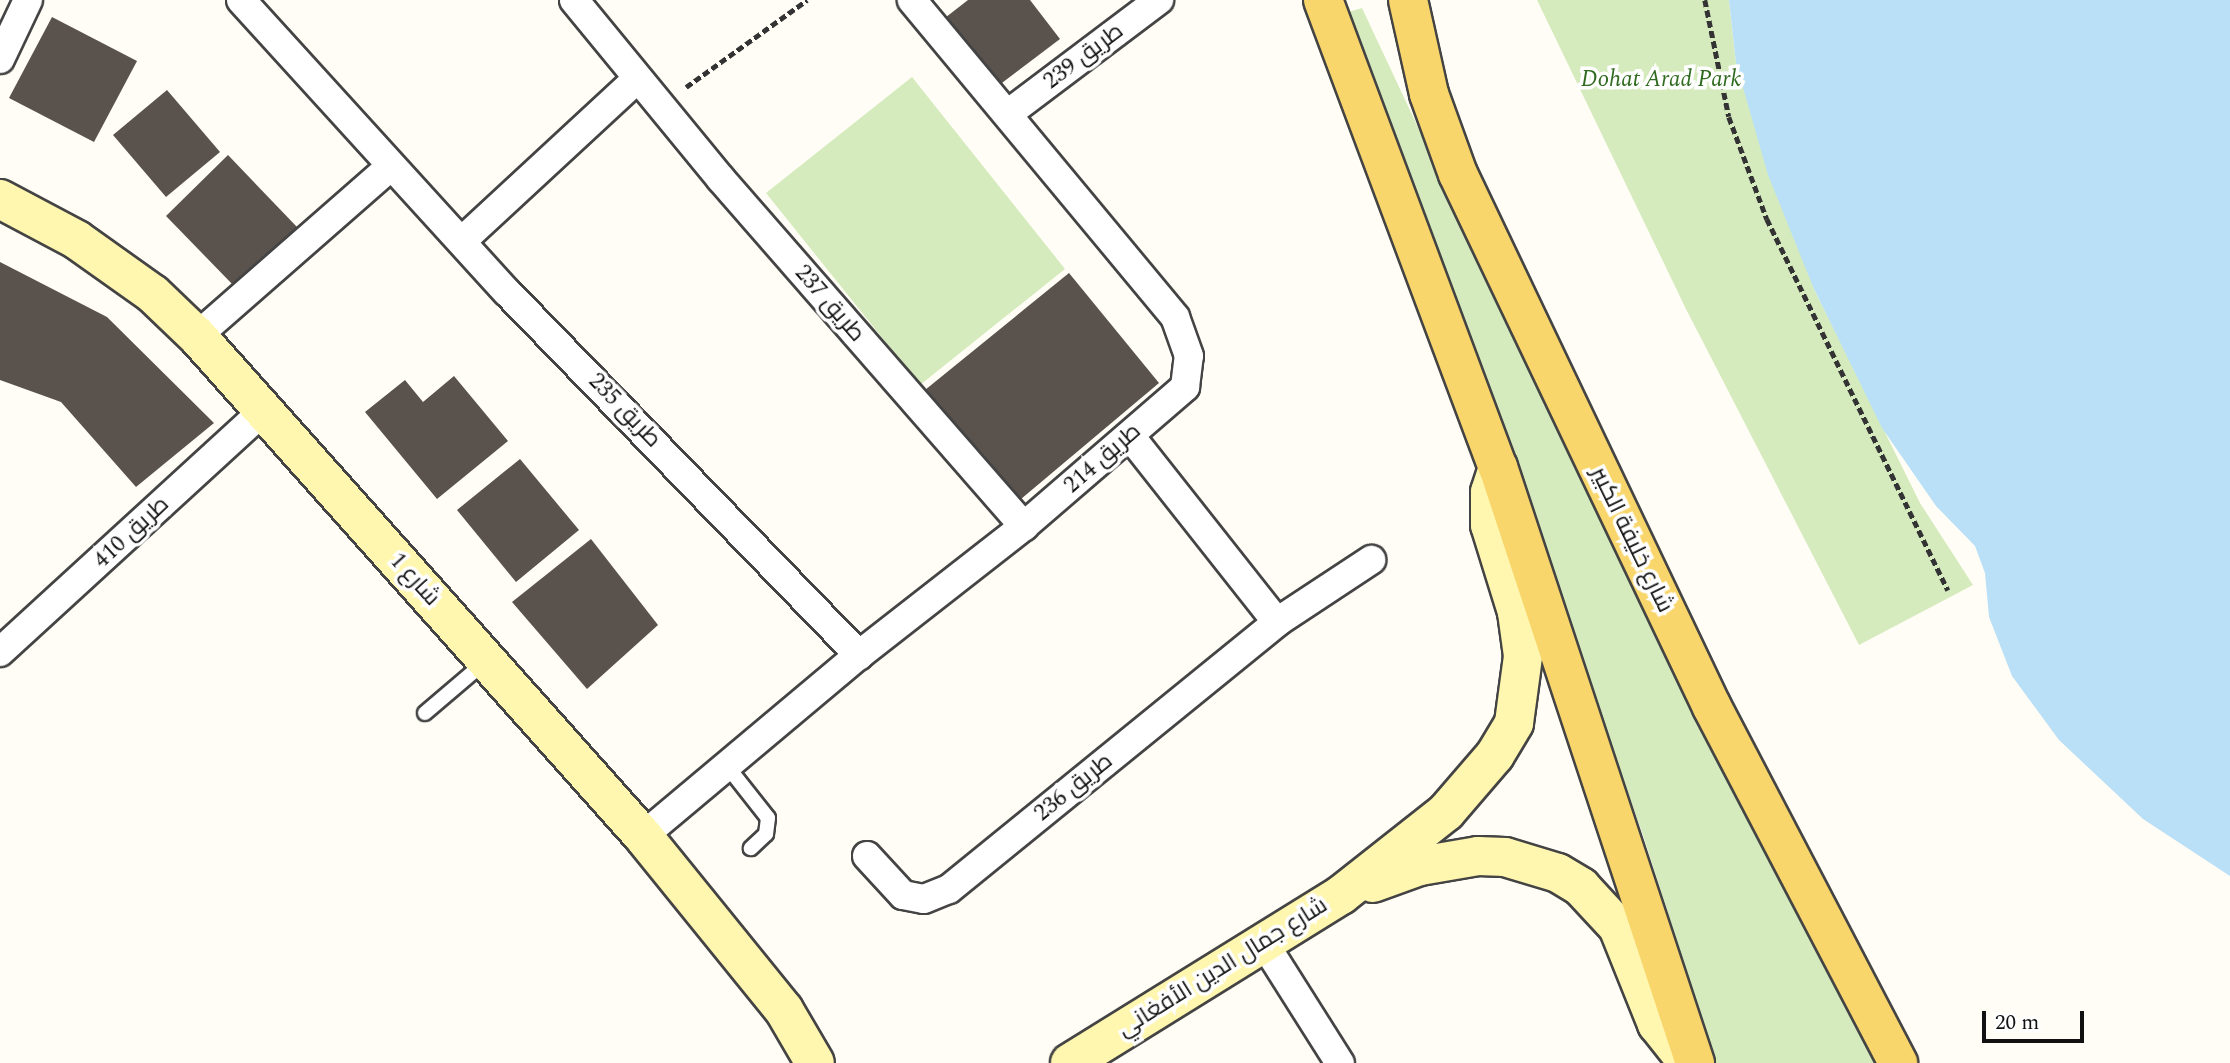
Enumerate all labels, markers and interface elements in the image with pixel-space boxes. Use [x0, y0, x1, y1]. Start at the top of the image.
street label: طريق 239 [1039, 18, 1129, 96]
park label: Dohat Arad Park [1581, 66, 1741, 94]
street label: طريق 237 [788, 260, 870, 348]
street label: طريق 235 [582, 368, 666, 454]
street label: طريق 214 [1059, 418, 1147, 500]
street label: شارع خليفة الكبير [1584, 463, 1678, 617]
street label: طريق 410 [89, 491, 175, 575]
street label: شارع 1 [383, 548, 445, 612]
street label: طريق 236 [1029, 748, 1119, 828]
street label: شارع جمال الدين الأفغاني [1113, 892, 1333, 1044]
scale bar [1985, 996, 2086, 1040]
text: 20 m [1995, 1007, 2039, 1039]

